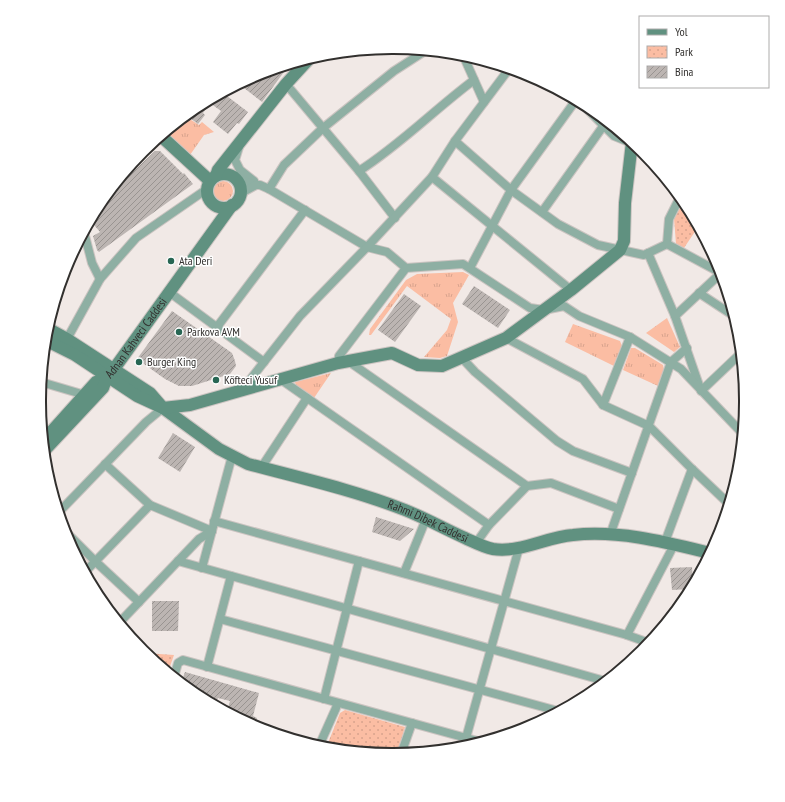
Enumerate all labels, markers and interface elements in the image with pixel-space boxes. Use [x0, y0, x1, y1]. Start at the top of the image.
legend [639, 16, 769, 88]
text: Yol [675, 24, 688, 39]
text: Park [675, 44, 693, 59]
text: Bina [675, 64, 694, 79]
place label: Ata Deri [179, 253, 212, 268]
marker: Ata Deri [166, 256, 176, 266]
street label: Adnan Kahveci Caddesi [101, 295, 170, 381]
place label: Parkova AVM [187, 324, 240, 339]
marker: Parkova AVM [174, 327, 184, 337]
place label: Burger King [147, 354, 196, 369]
marker: Burger King [134, 357, 144, 367]
place label: Köfteci Yusuf [224, 372, 278, 387]
marker: Köfteci Yusuf [211, 375, 221, 385]
street label: Rahmi Dibek Caddesi [386, 496, 471, 546]

